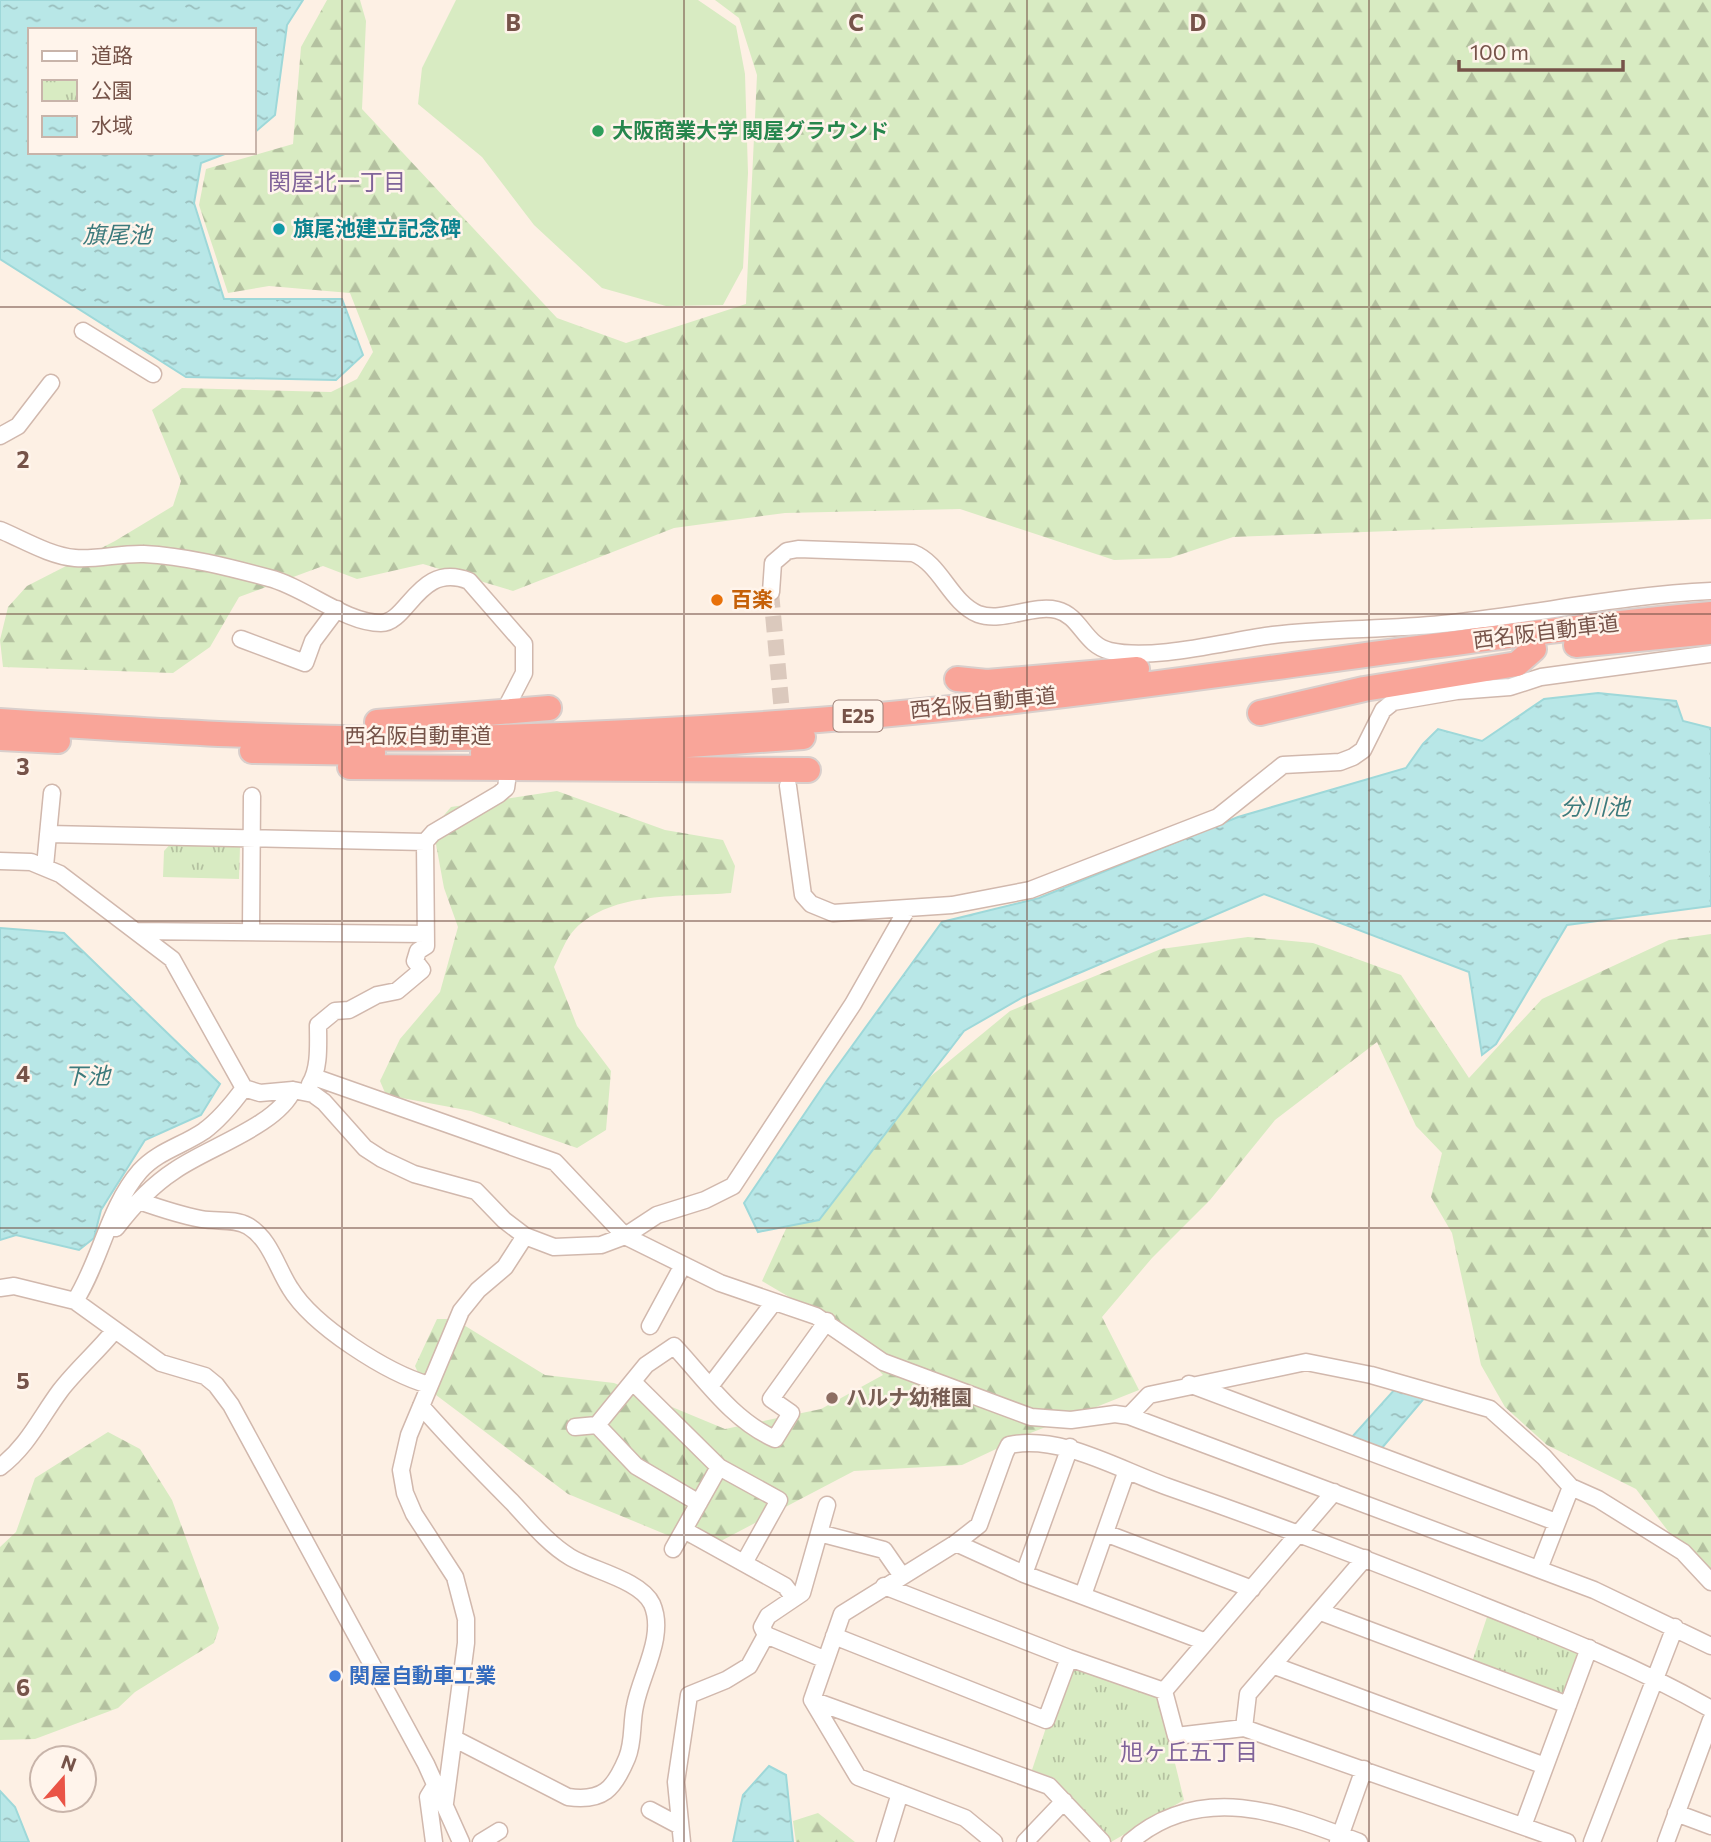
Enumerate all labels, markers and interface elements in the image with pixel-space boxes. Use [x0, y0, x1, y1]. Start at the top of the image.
text: B [505, 8, 521, 36]
text: C [848, 8, 864, 36]
text: D [1190, 8, 1207, 36]
legend [28, 28, 256, 154]
scale bar [1459, 28, 1624, 72]
text: 100 m [1470, 39, 1529, 64]
text: 道路 [91, 42, 133, 67]
text: 公園 [91, 77, 133, 102]
text: 水域 [91, 112, 133, 137]
place label: 大阪商業大学 関屋グラウンド [612, 117, 889, 142]
marker: 大阪商業大学 関屋グラウンド [590, 123, 606, 139]
district label: 関屋北一丁目 [268, 167, 406, 195]
place label: 旗尾池建立記念碑 [293, 215, 461, 240]
water label: 旗尾池 [83, 220, 154, 248]
marker: 旗尾池建立記念碑 [271, 221, 287, 237]
text: 2 [16, 445, 30, 473]
place label: 百楽 [731, 586, 773, 611]
marker: 百楽 [709, 592, 725, 608]
street label: 西名阪自動車道 [1471, 609, 1620, 652]
street label: 西名阪自動車道 [908, 681, 1057, 722]
road number: E25 [834, 701, 882, 732]
street label: 西名阪自動車道 [345, 722, 492, 747]
text: 3 [16, 752, 30, 780]
water label: 分川池 [1561, 792, 1632, 820]
text: 4 [16, 1059, 30, 1087]
water label: 下池 [64, 1061, 112, 1089]
text: 5 [16, 1366, 30, 1394]
place label: ハルナ幼稚園 [846, 1384, 972, 1409]
marker: ハルナ幼稚園 [824, 1390, 840, 1406]
place label: 関屋自動車工業 [349, 1662, 496, 1687]
marker: 関屋自動車工業 [327, 1668, 343, 1684]
text: 6 [16, 1673, 30, 1701]
district label: 旭ヶ丘五丁目 [1120, 1737, 1258, 1765]
north arrow [28, 1744, 98, 1814]
text: N [58, 1749, 80, 1776]

